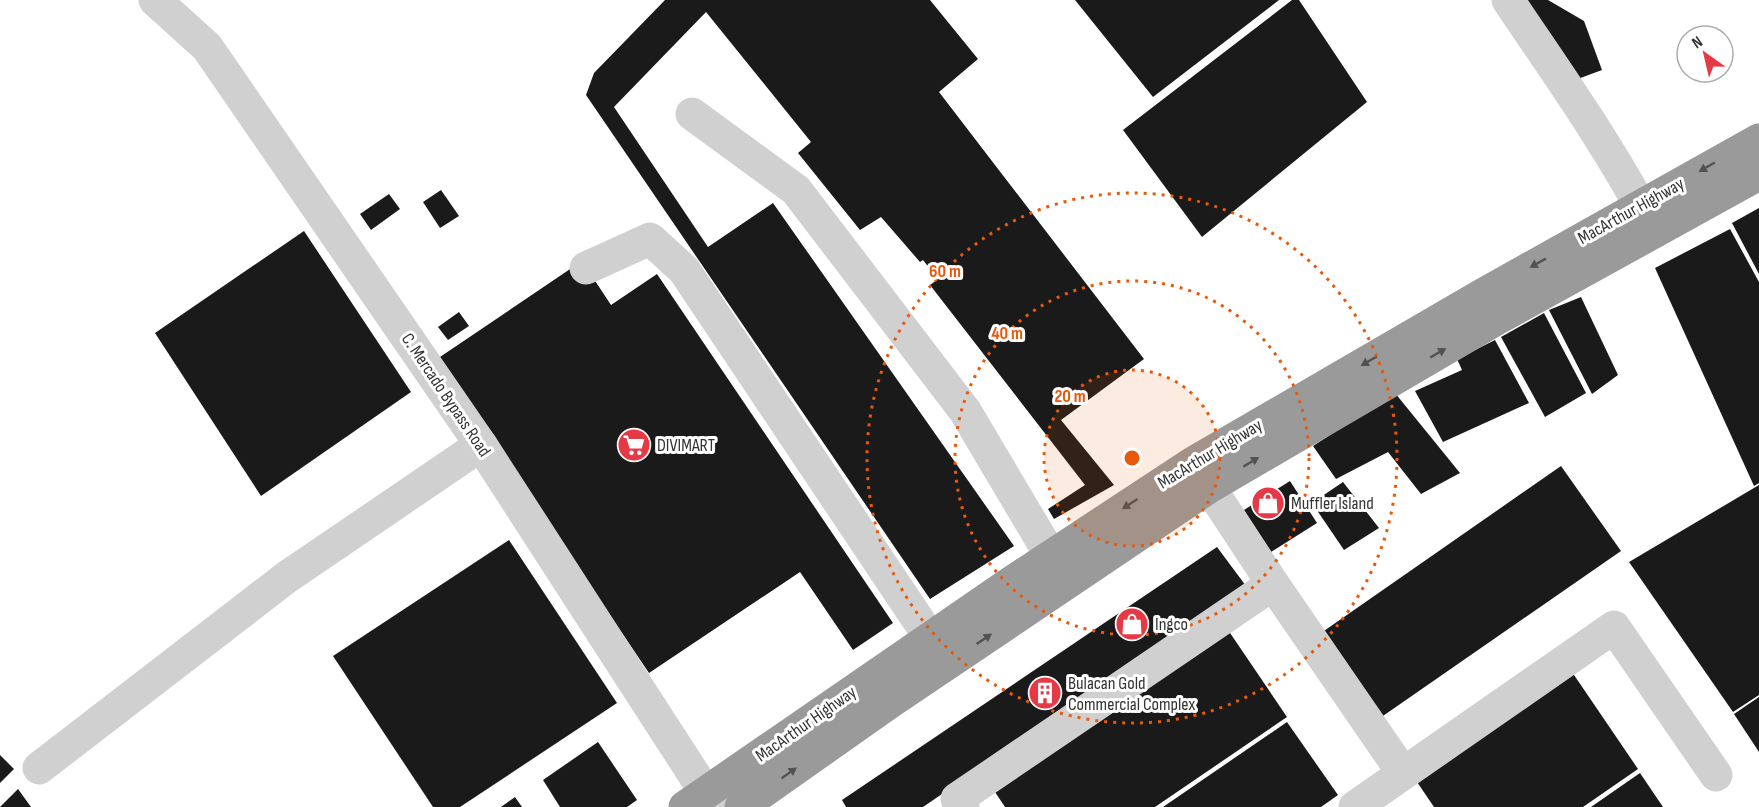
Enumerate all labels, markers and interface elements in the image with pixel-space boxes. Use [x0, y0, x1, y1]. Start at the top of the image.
north arrow [1675, 24, 1735, 84]
text: N [1689, 33, 1706, 53]
one-way arrow [1699, 162, 1716, 172]
street label: MacArthur Highway [1574, 173, 1688, 249]
one-way arrow [1529, 258, 1546, 268]
text: 60 m [929, 261, 961, 282]
text: 40 m [991, 323, 1023, 344]
street label: C. Mercado Bypass Road [397, 329, 495, 461]
one-way arrow [1430, 348, 1447, 358]
one-way arrow [1361, 355, 1377, 366]
text: 20 m [1054, 386, 1086, 407]
street label: MacArthur Highway [1154, 415, 1266, 493]
supermarket icon: DIVIMART [616, 427, 652, 463]
place label: DIVIMART [657, 435, 715, 456]
centre of rings [1122, 448, 1142, 468]
one-way arrow [1243, 457, 1260, 467]
shop icon: Muffler Island [1250, 485, 1286, 521]
place label: Muffler Island [1291, 493, 1374, 514]
one-way arrow [1121, 499, 1138, 510]
shop icon: Ingco [1114, 606, 1150, 642]
place label: Ingco [1155, 614, 1188, 635]
one-way arrow [975, 633, 991, 645]
place label: Bulacan Gold Commercial Complex [1068, 673, 1195, 715]
building icon: Bulacan Gold Commercial Complex [1027, 675, 1063, 711]
street label: MacArthur Highway [752, 682, 860, 766]
one-way arrow [780, 767, 796, 779]

